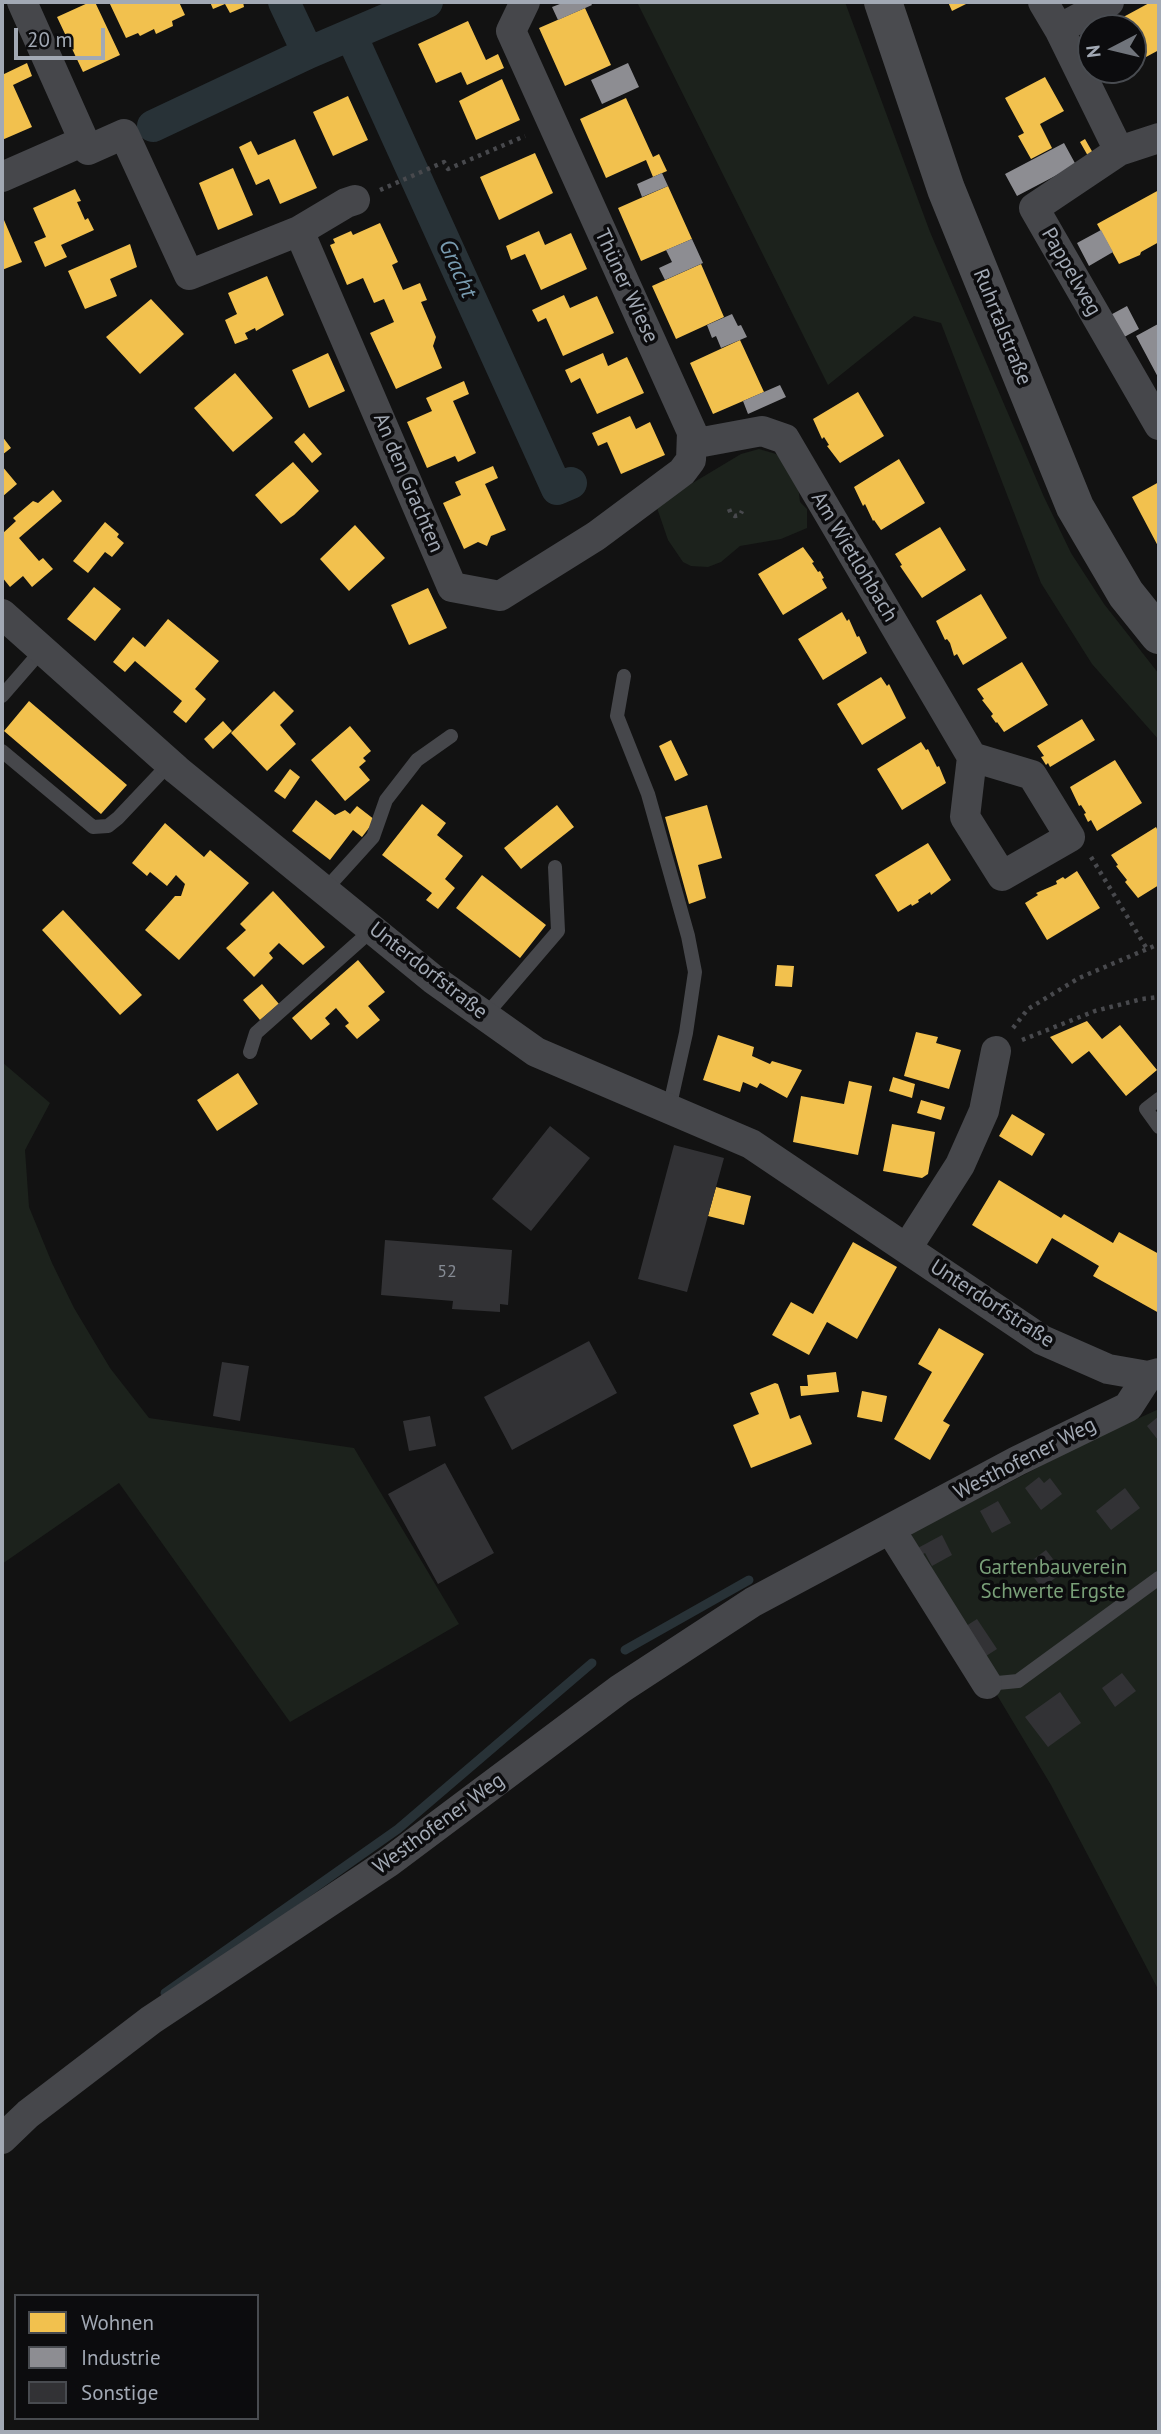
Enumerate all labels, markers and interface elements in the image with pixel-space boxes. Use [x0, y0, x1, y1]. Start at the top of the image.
scale bar [18, 14, 108, 58]
north arrow [1077, 14, 1147, 84]
text: 20 m [27, 26, 73, 53]
text: N [1080, 44, 1106, 59]
street label: Pappelweg [1036, 223, 1106, 321]
street label: Thüner Wiese [589, 225, 663, 347]
water label: Gracht [432, 235, 482, 303]
street label: Ruhrtalstraße [967, 265, 1037, 389]
street label: An den Grachten [367, 410, 449, 556]
street label: Am Wietlohbach [805, 487, 903, 627]
street label: Unterdorfstraße [364, 917, 492, 1025]
street label: Unterdorfstraße [925, 1255, 1059, 1353]
house number: 52 [437, 1261, 457, 1283]
street label: Westhofener Weg [950, 1412, 1100, 1506]
park label: Gartenbauverein Schwerte Ergste [979, 1555, 1127, 1605]
street label: Westhofener Weg [369, 1768, 509, 1880]
legend [14, 2294, 259, 2420]
text: Wohnen [81, 2309, 154, 2336]
text: Industrie [81, 2344, 161, 2371]
text: Sonstige [81, 2379, 158, 2406]

